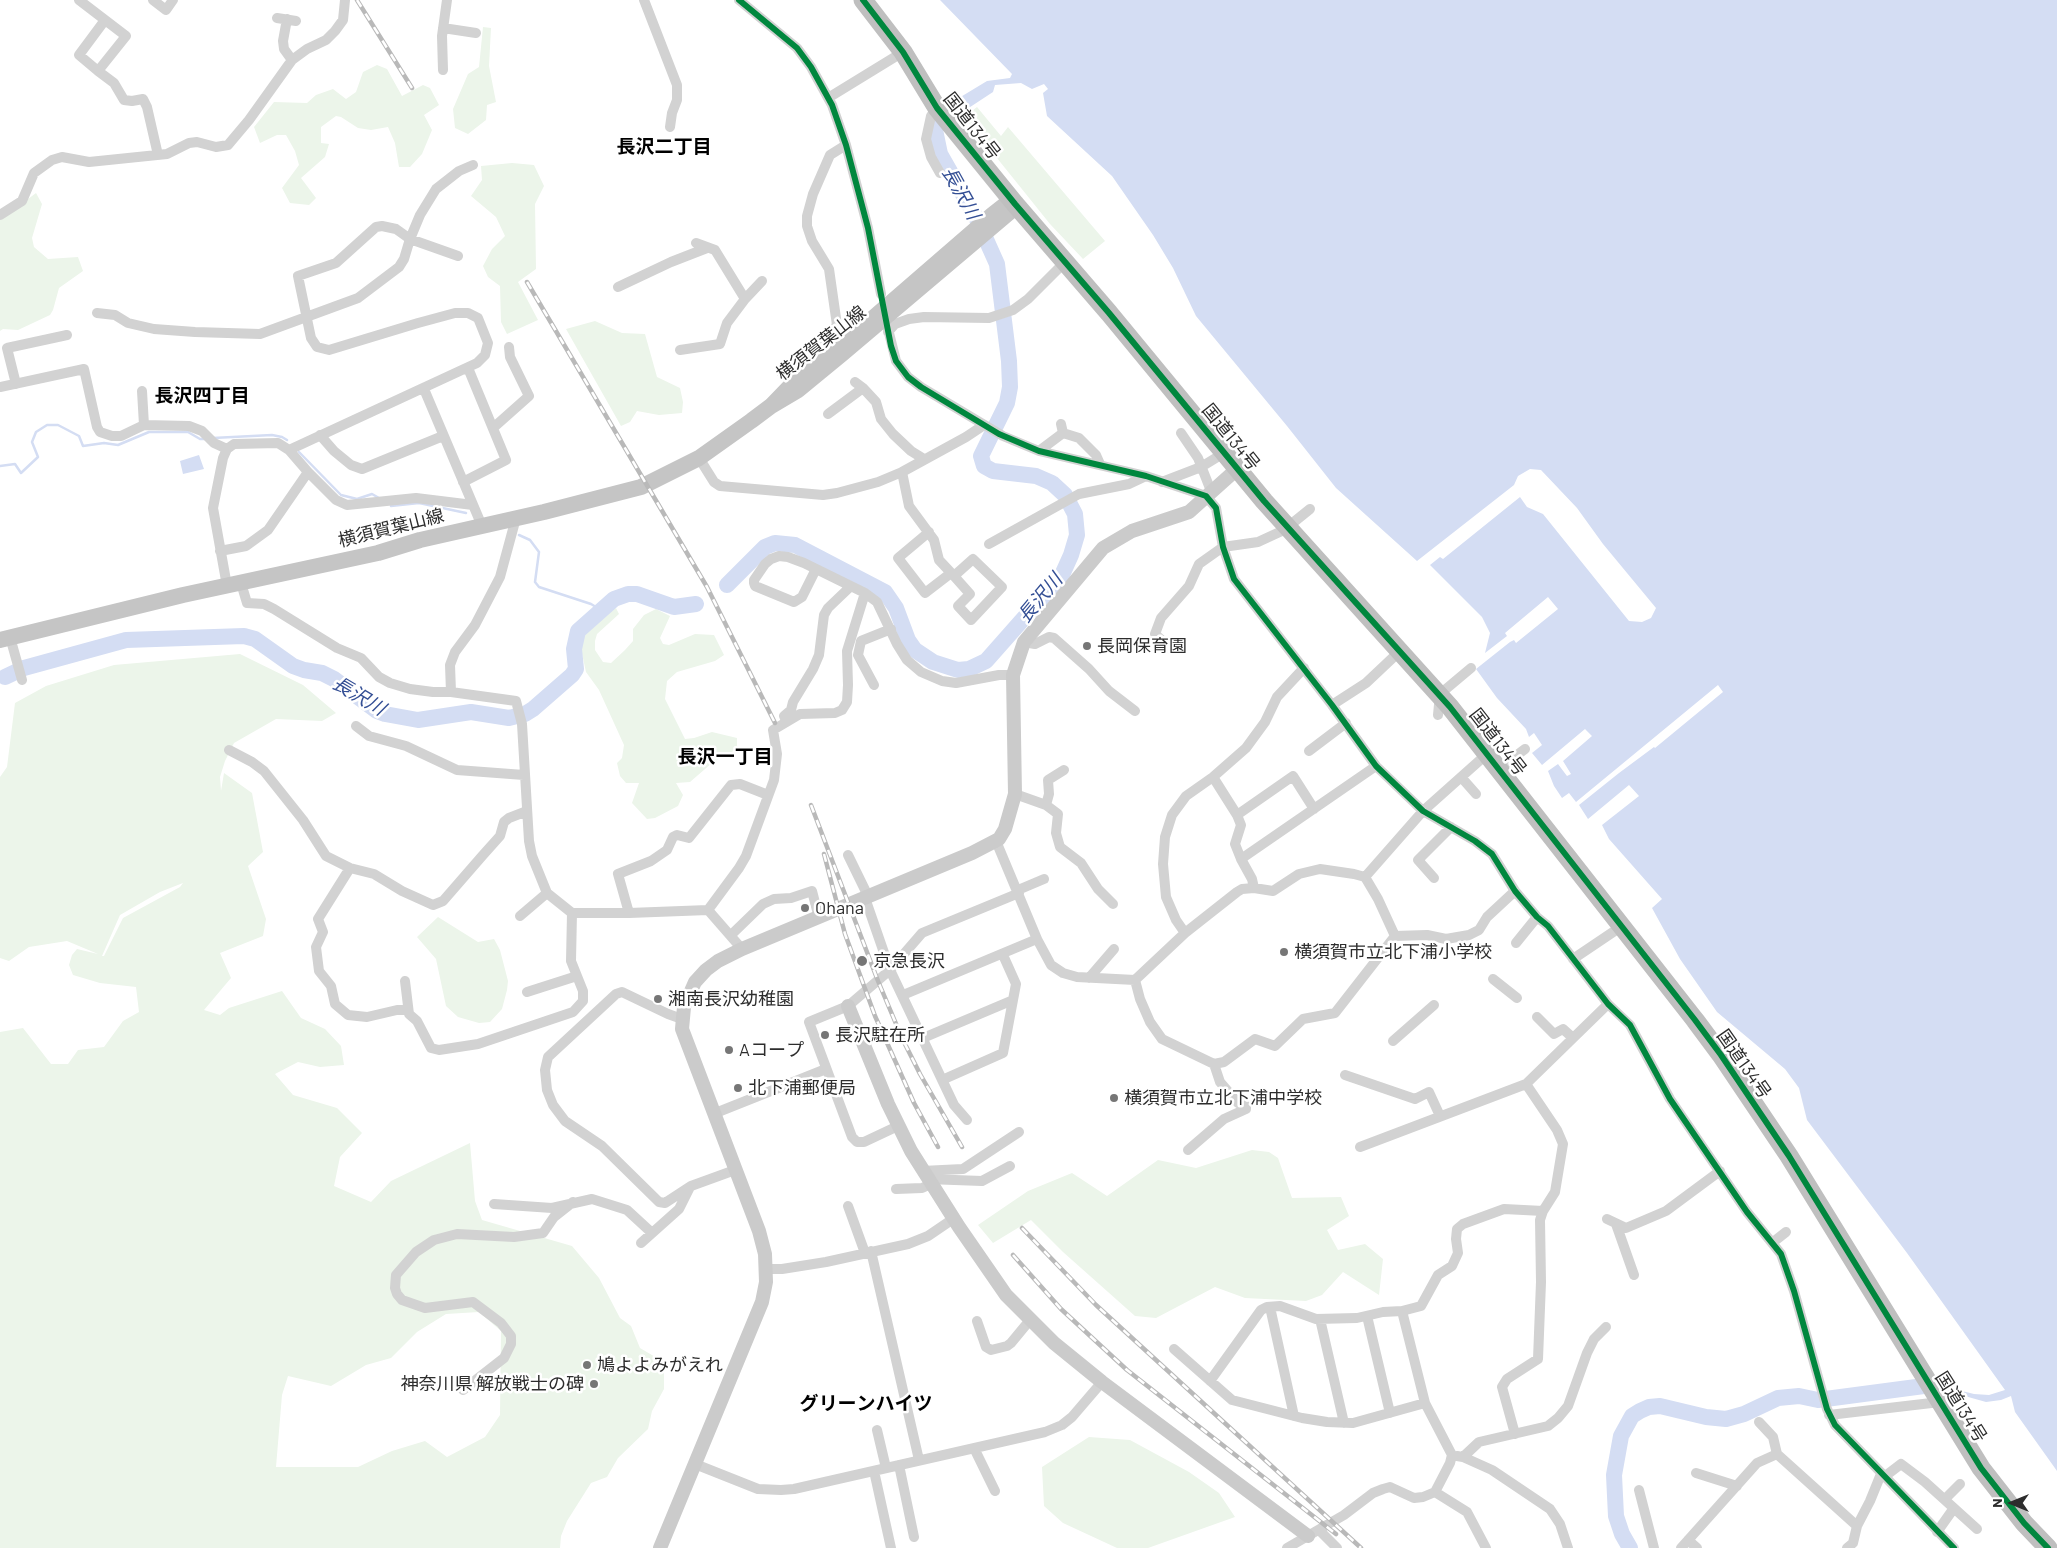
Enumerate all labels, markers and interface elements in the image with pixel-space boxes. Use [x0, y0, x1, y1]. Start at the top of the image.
street label: 国道134号 [939, 88, 1005, 164]
district label: 長沢二丁目 [617, 136, 711, 158]
water label: 長沢川 [937, 163, 985, 223]
street label: 横須賀葉山線 [772, 301, 870, 385]
district label: 長沢四丁目 [155, 385, 249, 407]
street label: 国道134号 [1198, 399, 1264, 475]
street label: 横須賀葉山線 [336, 504, 446, 552]
water label: 長沢川 [1013, 569, 1067, 627]
place label: 長岡保育園 [1097, 635, 1187, 657]
marker: 長岡保育園 [1081, 640, 1093, 652]
water label: 長沢川 [329, 672, 389, 720]
street label: 国道134号 [1465, 704, 1531, 780]
district label: 長沢一丁目 [678, 746, 772, 768]
place label: Ohana [815, 897, 864, 919]
marker: Ohana [799, 902, 811, 914]
place label: 横須賀市立北下浦小学校 [1294, 941, 1492, 963]
marker: 横須賀市立北下浦小学校 [1278, 946, 1290, 958]
place label: 京急長沢 [873, 950, 945, 972]
marker: 京急長沢 [855, 954, 869, 968]
place label: 湘南長沢幼稚園 [668, 988, 794, 1010]
marker: 湘南長沢幼稚園 [652, 993, 664, 1005]
place label: 長沢駐在所 [835, 1024, 925, 1046]
street label: 国道134号 [1712, 1025, 1776, 1103]
marker: 長沢駐在所 [819, 1029, 831, 1041]
place label: Aコープ [739, 1039, 804, 1061]
marker: Aコープ [723, 1044, 735, 1056]
place label: 北下浦郵便局 [748, 1077, 856, 1099]
marker: 北下浦郵便局 [732, 1082, 744, 1094]
place label: 横須賀市立北下浦中学校 [1124, 1087, 1322, 1109]
marker: 横須賀市立北下浦中学校 [1108, 1092, 1120, 1104]
place label: 鳩よよみがえれ [597, 1354, 723, 1376]
marker: 鳩よよみがえれ [581, 1359, 593, 1371]
street label: 国道134号 [1931, 1368, 1991, 1446]
place label: 神奈川県 解放戦士の碑 [400, 1373, 584, 1395]
marker: 神奈川県 解放戦士の碑 [588, 1378, 600, 1390]
district label: グリーンハイツ [800, 1393, 932, 1415]
north arrow [1987, 1478, 2037, 1528]
text: N [1988, 1498, 2005, 1508]

